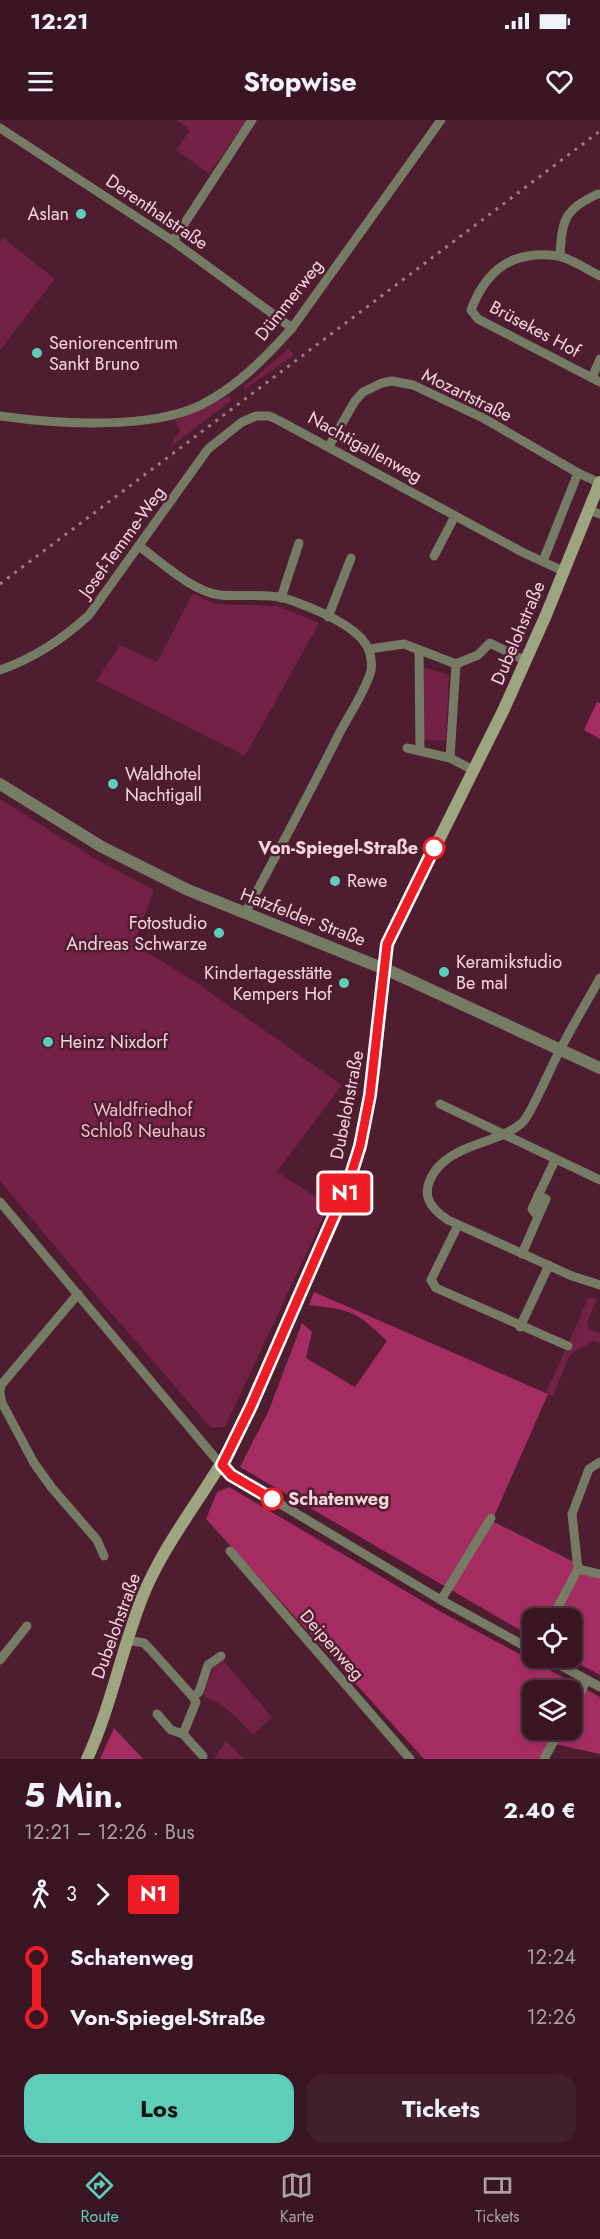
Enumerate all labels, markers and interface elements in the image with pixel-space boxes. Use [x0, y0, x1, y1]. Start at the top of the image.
text: 12:21 [30, 5, 88, 37]
text: Stopwise [243, 62, 357, 101]
icon: menu [24, 65, 57, 98]
icon: heart [543, 65, 576, 98]
street label: Derenthalstraße [101, 168, 213, 256]
place label: Aslan [28, 201, 69, 227]
marker: Aslan [74, 207, 88, 221]
street label: Dümmerweg [249, 254, 329, 346]
street label: Brüsekes Hof [485, 294, 586, 364]
place label: Seniorencentrum Sankt Bruno [49, 330, 178, 377]
marker: Seniorencentrum Sankt Bruno [30, 346, 44, 360]
street label: Mozartstraße [418, 362, 516, 428]
street label: Nachtigallenweg [303, 405, 427, 489]
street label: Josef-Temme-Weg [71, 481, 171, 605]
street label: Dubelohstraße [484, 577, 552, 689]
place label: Waldhotel Nachtigall [125, 761, 202, 808]
marker: Waldhotel Nachtigall [106, 777, 120, 791]
place label: Von-Spiegel-Straße [257, 835, 418, 861]
marker: Von-Spiegel-Straße [423, 837, 445, 859]
place label: Rewe [347, 868, 387, 894]
marker: Rewe [328, 874, 342, 888]
street label: Hatzfelder Straße [237, 881, 369, 953]
place label: Fotostudio Andreas Schwarze [66, 910, 207, 957]
marker: Fotostudio Andreas Schwarze [212, 926, 226, 940]
place label: Keramikstudio Be mal [456, 949, 562, 996]
place label: Kindertagesstätte Kempers Hof [204, 960, 333, 1007]
marker: Keramikstudio Be mal [437, 965, 451, 979]
marker: Kindertagesstätte Kempers Hof [337, 976, 351, 990]
place label: Heinz Nixdorf [60, 1029, 168, 1055]
marker: Heinz Nixdorf [41, 1035, 55, 1049]
street label: Dubelohstraße [324, 1048, 370, 1162]
park label: Waldfriedhof Schloß Neuhaus [81, 1097, 205, 1144]
line badge: N1 [318, 1174, 372, 1212]
text: N1 [331, 1178, 359, 1208]
place label: Schatenweg [288, 1486, 389, 1512]
marker: Schatenweg [261, 1488, 283, 1510]
street label: Dubelohstraße [85, 1570, 147, 1682]
street label: Deipenweg [294, 1604, 370, 1686]
map controls [522, 1608, 582, 1740]
button: locate [522, 1608, 582, 1668]
button: layers [522, 1680, 582, 1740]
text: 5 Min. [24, 1772, 123, 1819]
text: 2.40 € [504, 1794, 576, 1826]
text: 12:21 – 12:26 · Bus [24, 1818, 195, 1847]
icon: walk [24, 1878, 57, 1911]
icon: forward [86, 1878, 119, 1911]
text: N1 [140, 1879, 167, 1909]
text: 3 [66, 1880, 77, 1909]
text: Schatenweg [70, 1941, 194, 1973]
text: 12:24 [527, 1943, 576, 1972]
text: Von-Spiegel-Straße [70, 2001, 265, 2033]
text: 12:26 [527, 2003, 576, 2032]
button: Los [24, 2074, 294, 2143]
button: Tickets [306, 2074, 576, 2143]
tab: Route [80, 2169, 119, 2228]
tab: Karte [280, 2169, 314, 2228]
tab: Tickets [475, 2169, 520, 2228]

